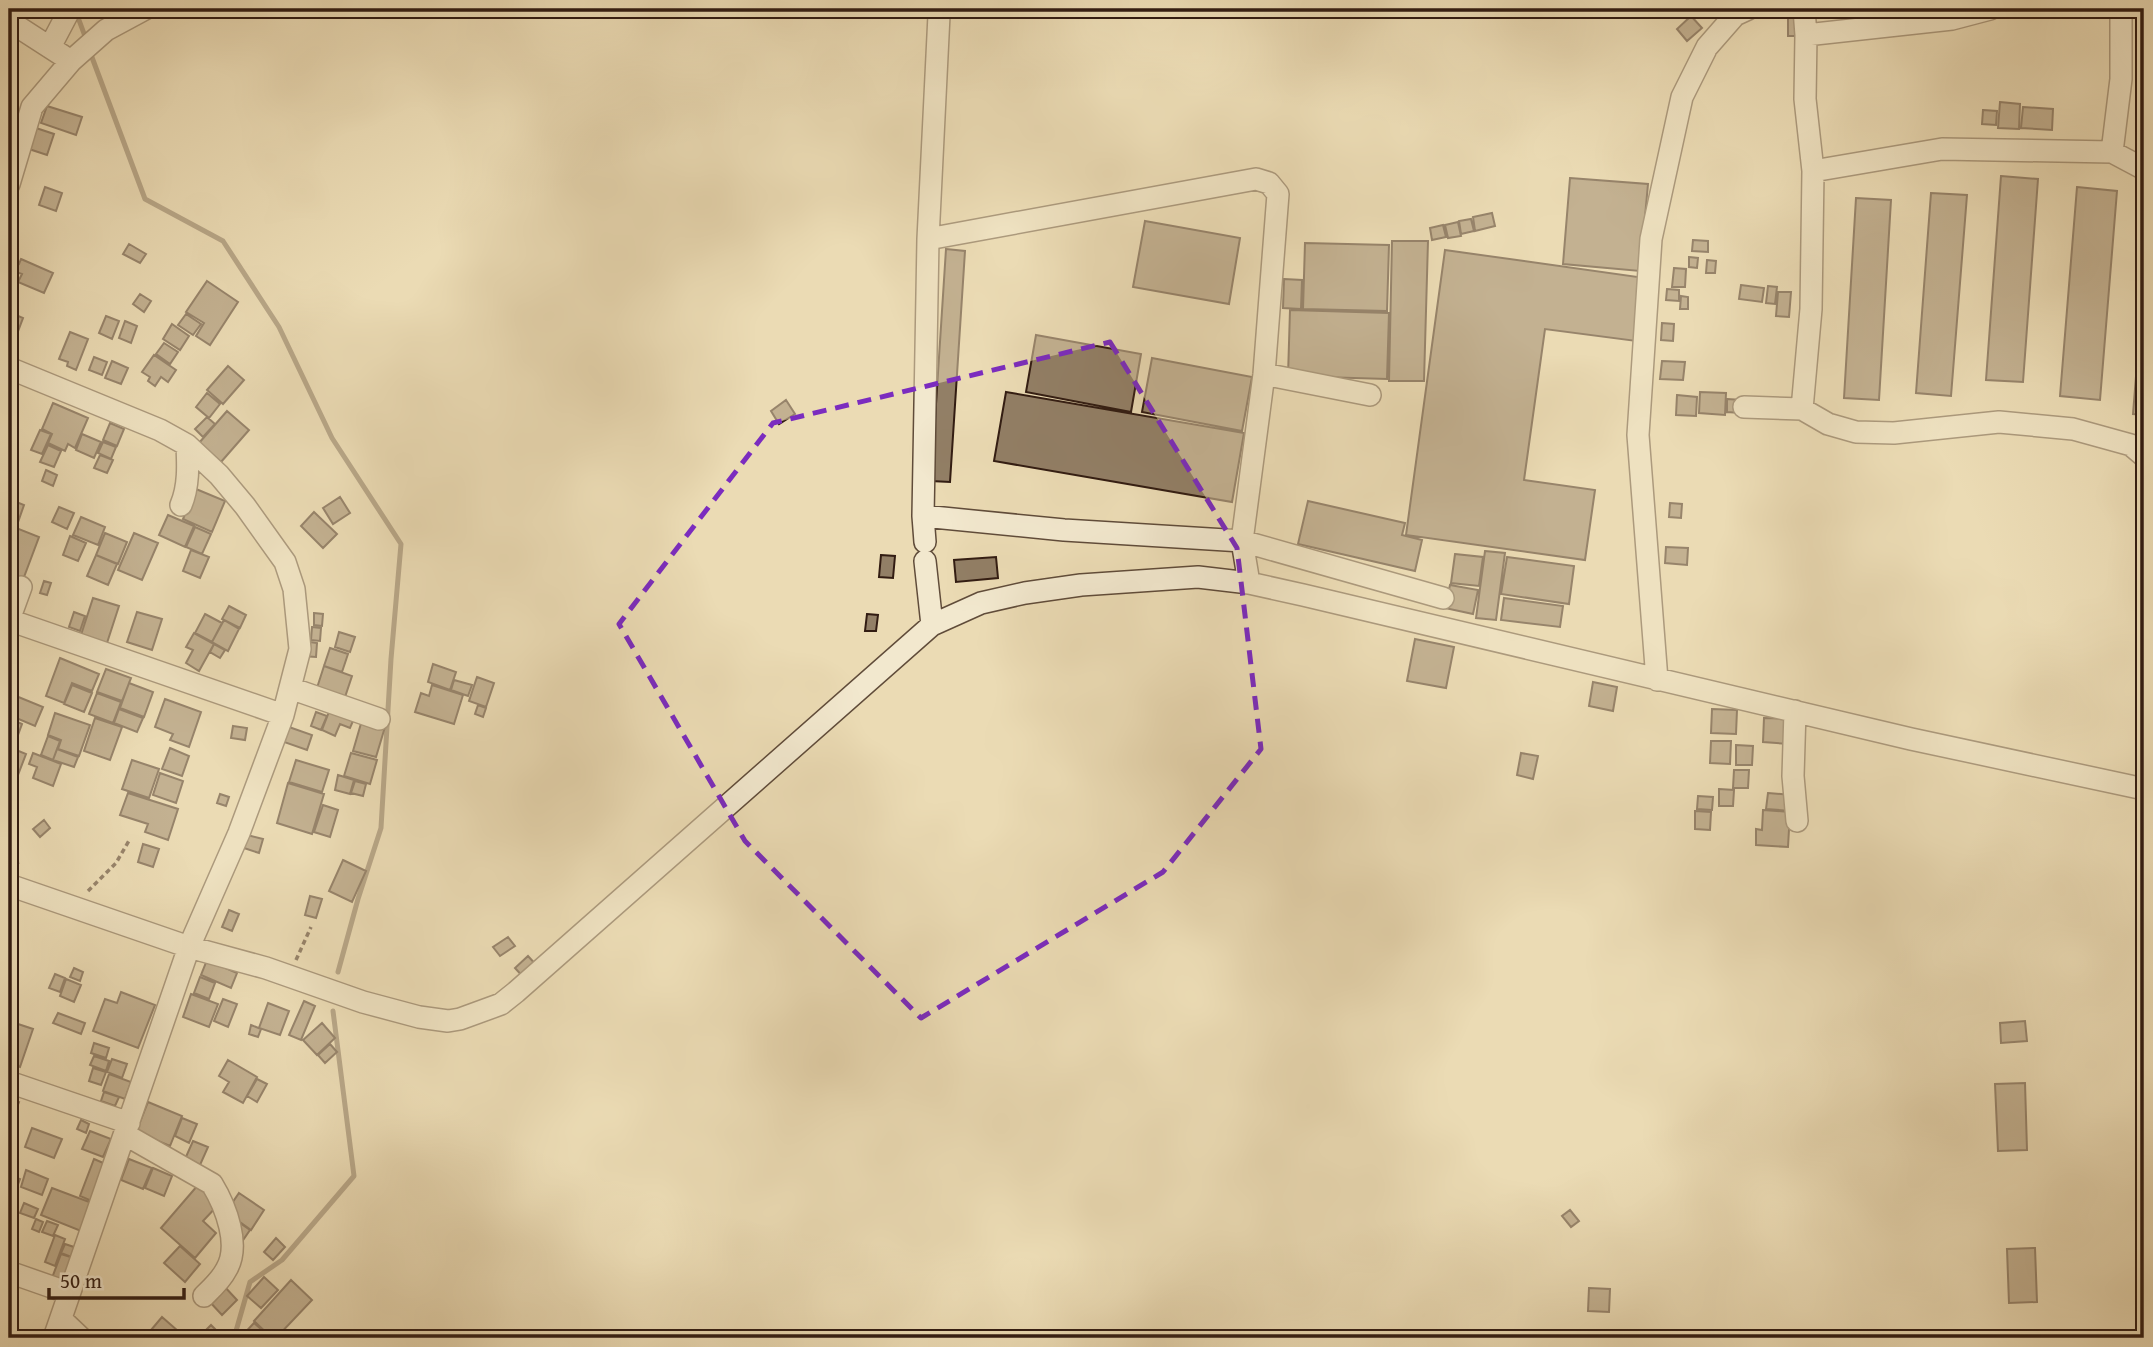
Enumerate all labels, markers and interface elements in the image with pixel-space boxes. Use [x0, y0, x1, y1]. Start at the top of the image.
scale bar [49, 1256, 184, 1300]
text: 50 m [60, 1265, 102, 1296]

